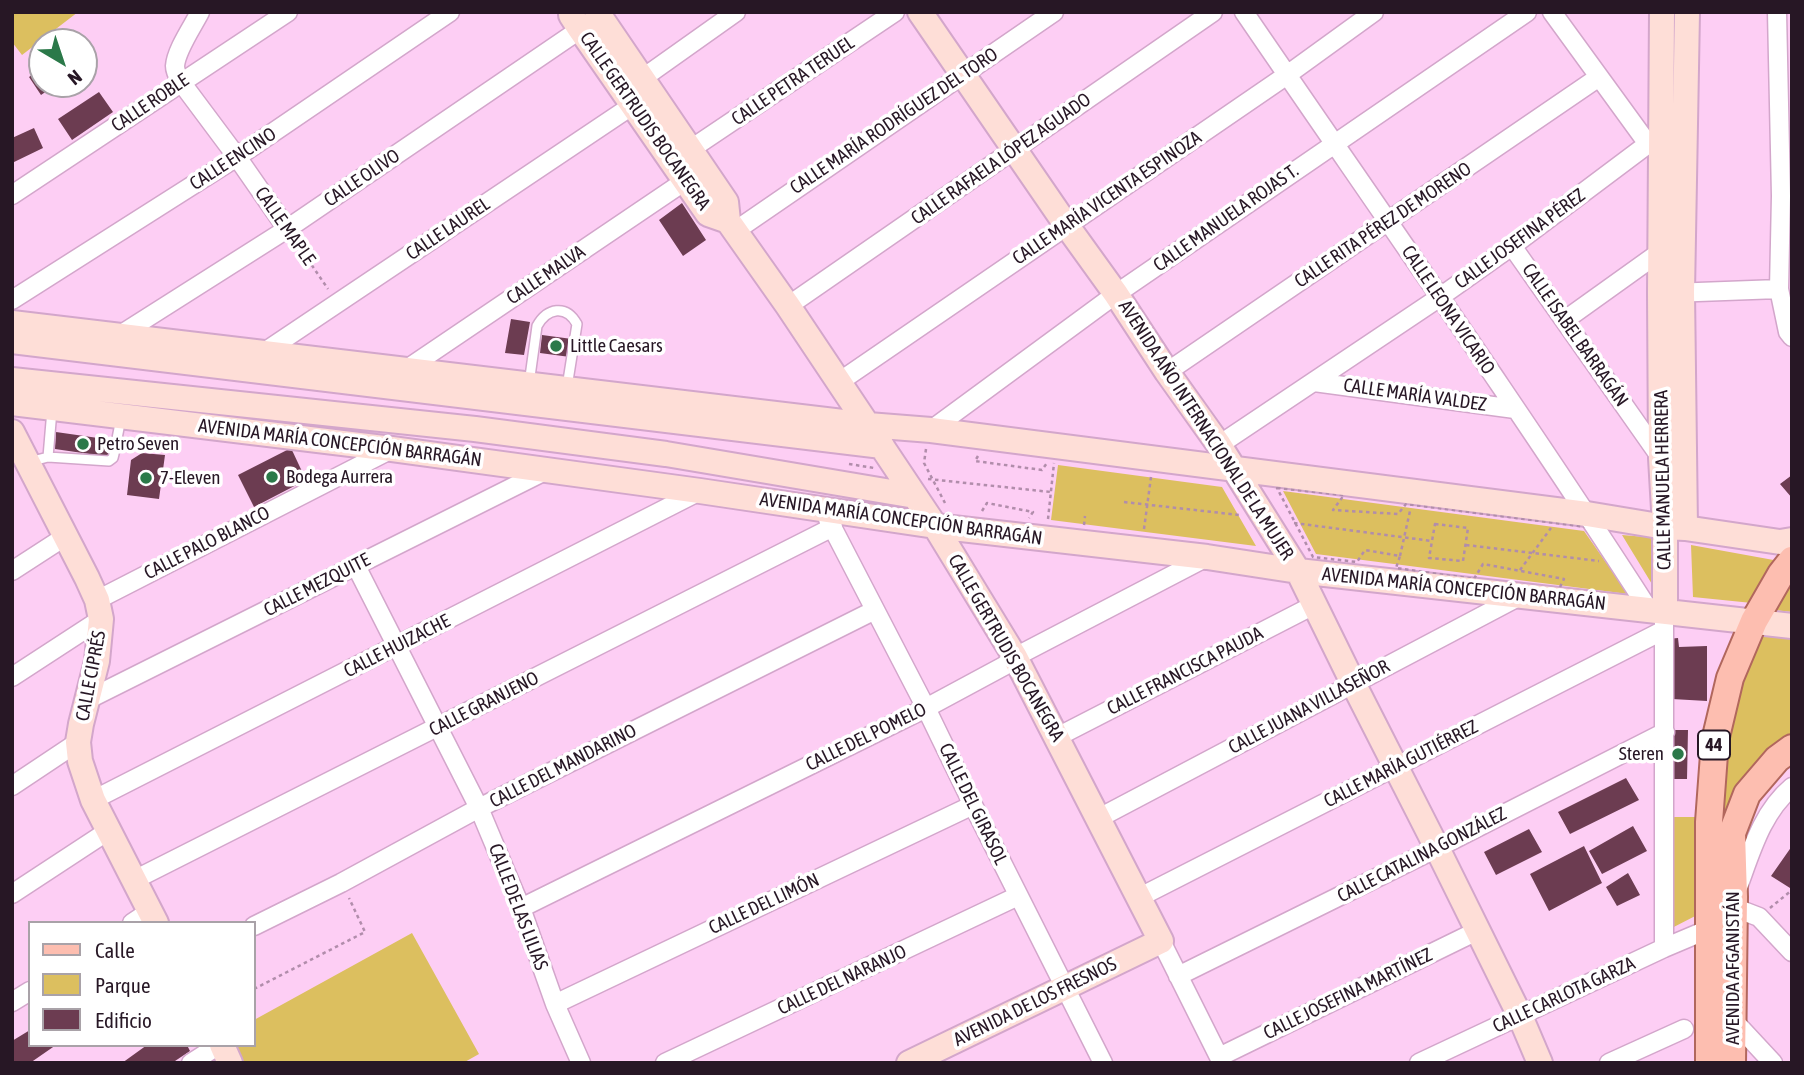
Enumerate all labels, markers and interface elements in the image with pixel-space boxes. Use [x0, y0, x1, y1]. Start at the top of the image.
north arrow [28, 28, 98, 98]
street label: CALLE GERTRUDIS BOCANEGRA [575, 28, 715, 214]
street label: CALLE PETRA TERUEL [727, 32, 859, 130]
street label: CALLE MARÍA RODRÍGUEZ DEL TORO [786, 43, 1002, 199]
text: N [64, 66, 86, 90]
street label: CALLE ROBLE [107, 69, 193, 137]
street label: CALLE RAFAELA LÓPEZ AGUADO [907, 88, 1095, 230]
street label: CALLE ENCINO [186, 123, 280, 195]
street label: CALLE MARÍA VICENTA ESPINOZA [1008, 126, 1206, 270]
street label: CALLE OLIVO [320, 144, 404, 212]
street label: CALLE RITA PÉREZ DE MORENO [1290, 157, 1476, 293]
street label: CALLE MANUELA ROJAS T. [1149, 159, 1303, 277]
street label: CALLE MAPLE [250, 183, 320, 269]
street label: CALLE JOSEFINA PÉREZ [1450, 184, 1590, 294]
street label: CALLE LAUREL [402, 193, 494, 265]
street label: CALLE MALVA [502, 240, 590, 310]
street label: CALLE LEONA VICARIO [1397, 241, 1499, 379]
street label: CALLE ISABEL BARRAGÁN [1517, 259, 1633, 411]
street label: AVENIDA AÑO INTERNACIONAL DE LA MUJER [1113, 296, 1299, 564]
place label: Little Caesars [570, 335, 663, 357]
marker: Little Caesars [548, 338, 564, 354]
street label: CALLE MARÍA VALDEZ [1342, 374, 1488, 416]
street label: CALLE MANUELA HERRERA [1650, 390, 1676, 570]
street label: AVENIDA MARÍA CONCEPCIÓN BARRAGÁN [197, 414, 483, 472]
place label: Petro Seven [97, 433, 179, 455]
marker: Petro Seven [75, 436, 91, 452]
place label: Bodega Aurrera [286, 466, 393, 488]
place label: 7-Eleven [160, 467, 221, 489]
marker: Bodega Aurrera [264, 469, 280, 485]
marker: 7-Eleven [138, 470, 154, 486]
street label: AVENIDA MARÍA CONCEPCIÓN BARRAGÁN [758, 488, 1044, 550]
street label: CALLE PALO BLANCO [140, 502, 274, 584]
street label: CALLE MEZQUITE [260, 548, 374, 622]
street label: CALLE GERTRUDIS BOCANEGRA [943, 550, 1069, 746]
street label: AVENIDA MARÍA CONCEPCIÓN BARRAGÁN [1321, 563, 1607, 615]
street label: CALLE HUIZACHE [340, 610, 454, 682]
street label: CALLE FRANCISCA PAUDA [1103, 622, 1267, 720]
street label: CALLE CIPRÉS [71, 629, 111, 723]
street label: CALLE JUANA VILLASEÑOR [1225, 655, 1393, 759]
street label: CALLE GRANJENO [425, 667, 543, 741]
street label: CALLE DEL POMELO [802, 698, 930, 776]
street label: CALLE MARÍA GUTIÉRREZ [1320, 715, 1482, 813]
street label: CALLE DEL MANDARINO [486, 719, 640, 813]
road number: 44 [1698, 730, 1730, 760]
street label: CALLE DEL GIRASOL [934, 740, 1012, 868]
place label: Steren [1619, 743, 1664, 765]
marker: Steren [1670, 746, 1686, 762]
street label: CALLE CATALINA GONZÁLEZ [1334, 802, 1510, 908]
street label: CALLE DE LAS LILIAS [483, 841, 553, 973]
street label: CALLE DEL LIMÓN [705, 868, 823, 940]
street label: AVENIDA AFGANISTÁN [1722, 891, 1744, 1045]
legend [28, 921, 256, 1047]
text: Calle [95, 938, 135, 962]
street label: CALLE DEL NARANJO [774, 940, 910, 1020]
street label: CALLE JOSEFINA MARTÍNEZ [1260, 943, 1436, 1045]
street label: CALLE CARLOTA GARZA [1489, 952, 1639, 1038]
street label: AVENIDA DE LOS FRESNOS [950, 953, 1120, 1051]
text: Parque [95, 973, 150, 997]
text: Edificio [95, 1008, 152, 1032]

